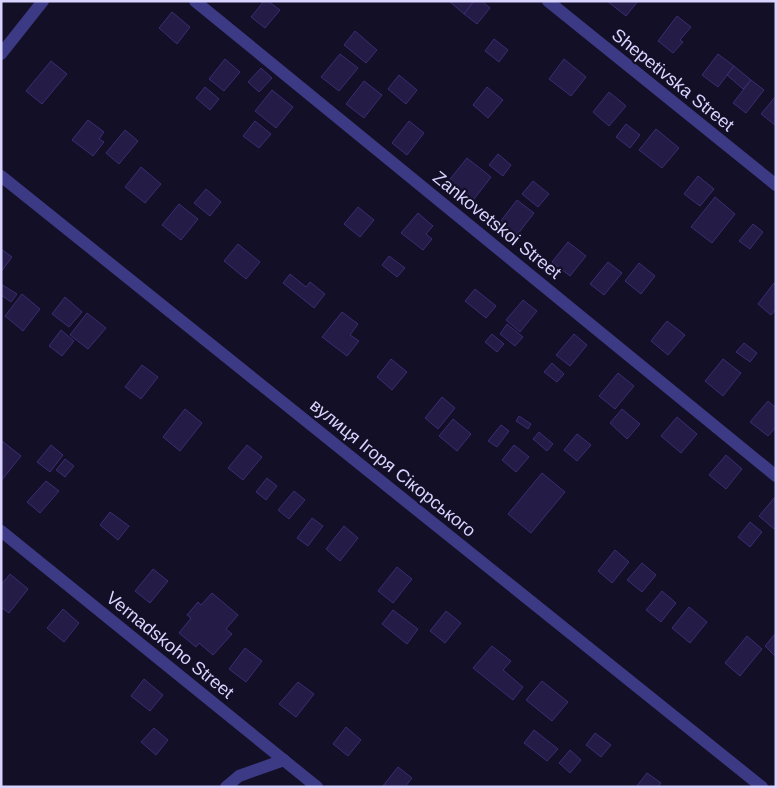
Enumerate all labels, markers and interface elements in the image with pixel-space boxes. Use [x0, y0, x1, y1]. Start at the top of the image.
street label: Shepetivska Street [608, 25, 738, 135]
street label: Zankovetskoi Street [429, 167, 565, 283]
street label: вулиця Ігоря Сікорського [306, 395, 480, 541]
street label: Vernadskoho Street [102, 587, 238, 703]

